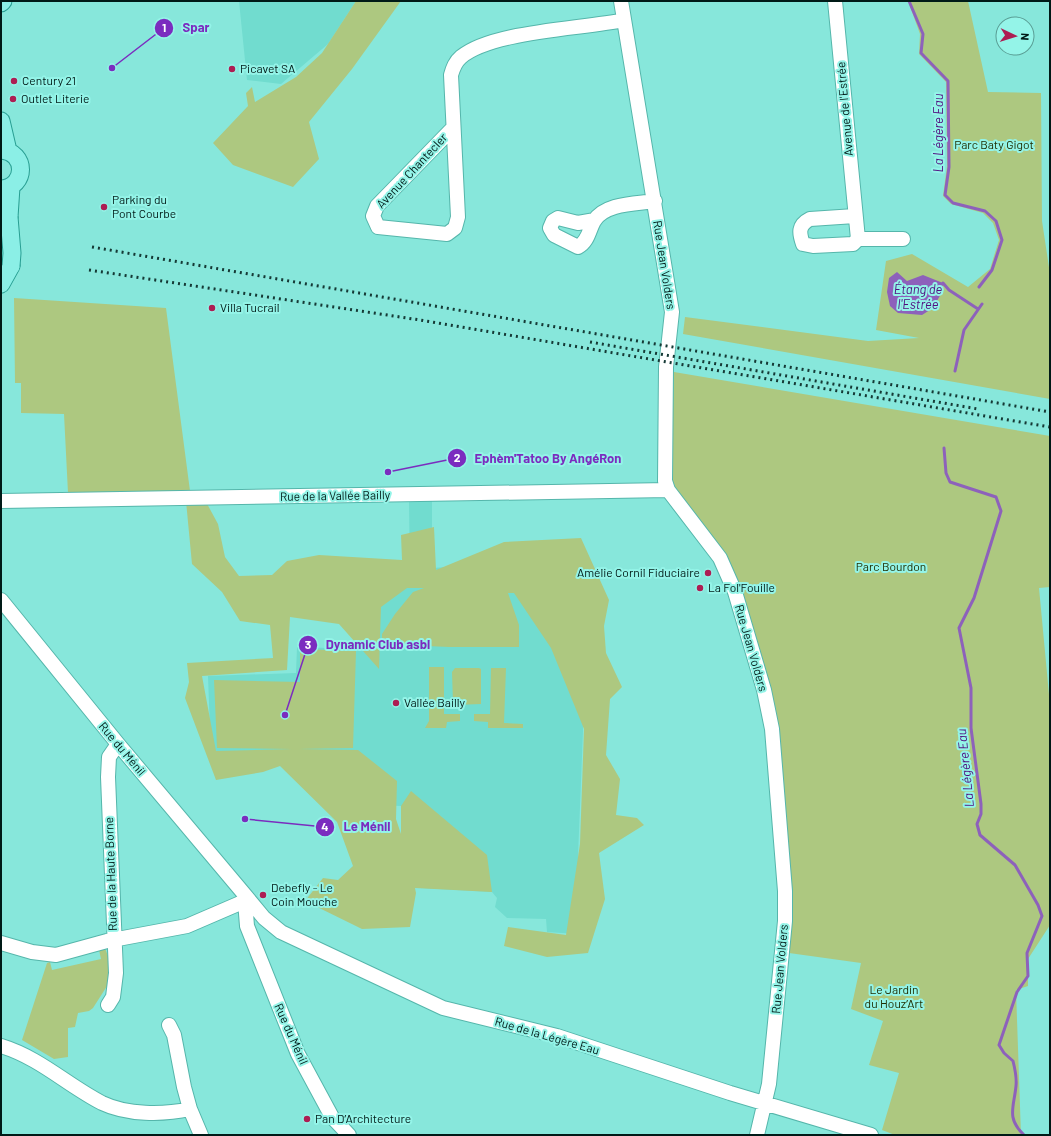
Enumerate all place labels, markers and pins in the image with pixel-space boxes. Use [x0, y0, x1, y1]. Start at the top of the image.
callout: Spar [154, 15, 217, 40]
place label: Picavet SA [240, 61, 295, 75]
marker: Picavet SA [227, 64, 237, 74]
place label: Century 21 [22, 73, 76, 87]
marker: Century 21 [9, 76, 19, 86]
place label: Outlet Literie [21, 91, 89, 105]
marker: Outlet Literie [8, 94, 18, 104]
place label: Parking du Pont Courbe [112, 192, 176, 220]
marker: Parking du Pont Courbe [99, 202, 109, 212]
place label: Villa Tucrail [220, 300, 279, 314]
marker: Villa Tucrail [207, 303, 217, 313]
callout: Ephèm'Tatoo By AngéRon [447, 446, 630, 471]
place label: Amélie Cornil Fiduciaire [577, 565, 700, 579]
marker: Amélie Cornil Fiduciaire [703, 568, 713, 578]
place label: La Fol'Fouille [708, 580, 775, 594]
marker: La Fol'Fouille [695, 583, 705, 593]
callout: Dynamic Club asbl [298, 632, 438, 657]
place label: Vallée Bailly [404, 695, 466, 709]
marker: Vallée Bailly [391, 698, 401, 708]
callout: Le Ménil [315, 814, 399, 839]
place label: Debefly - Le Coin Mouche [271, 880, 337, 908]
marker: Debefly - Le Coin Mouche [258, 890, 268, 900]
place label: Pan D’Architecture [315, 1111, 411, 1125]
marker: Pan D’Architecture [302, 1114, 312, 1124]

